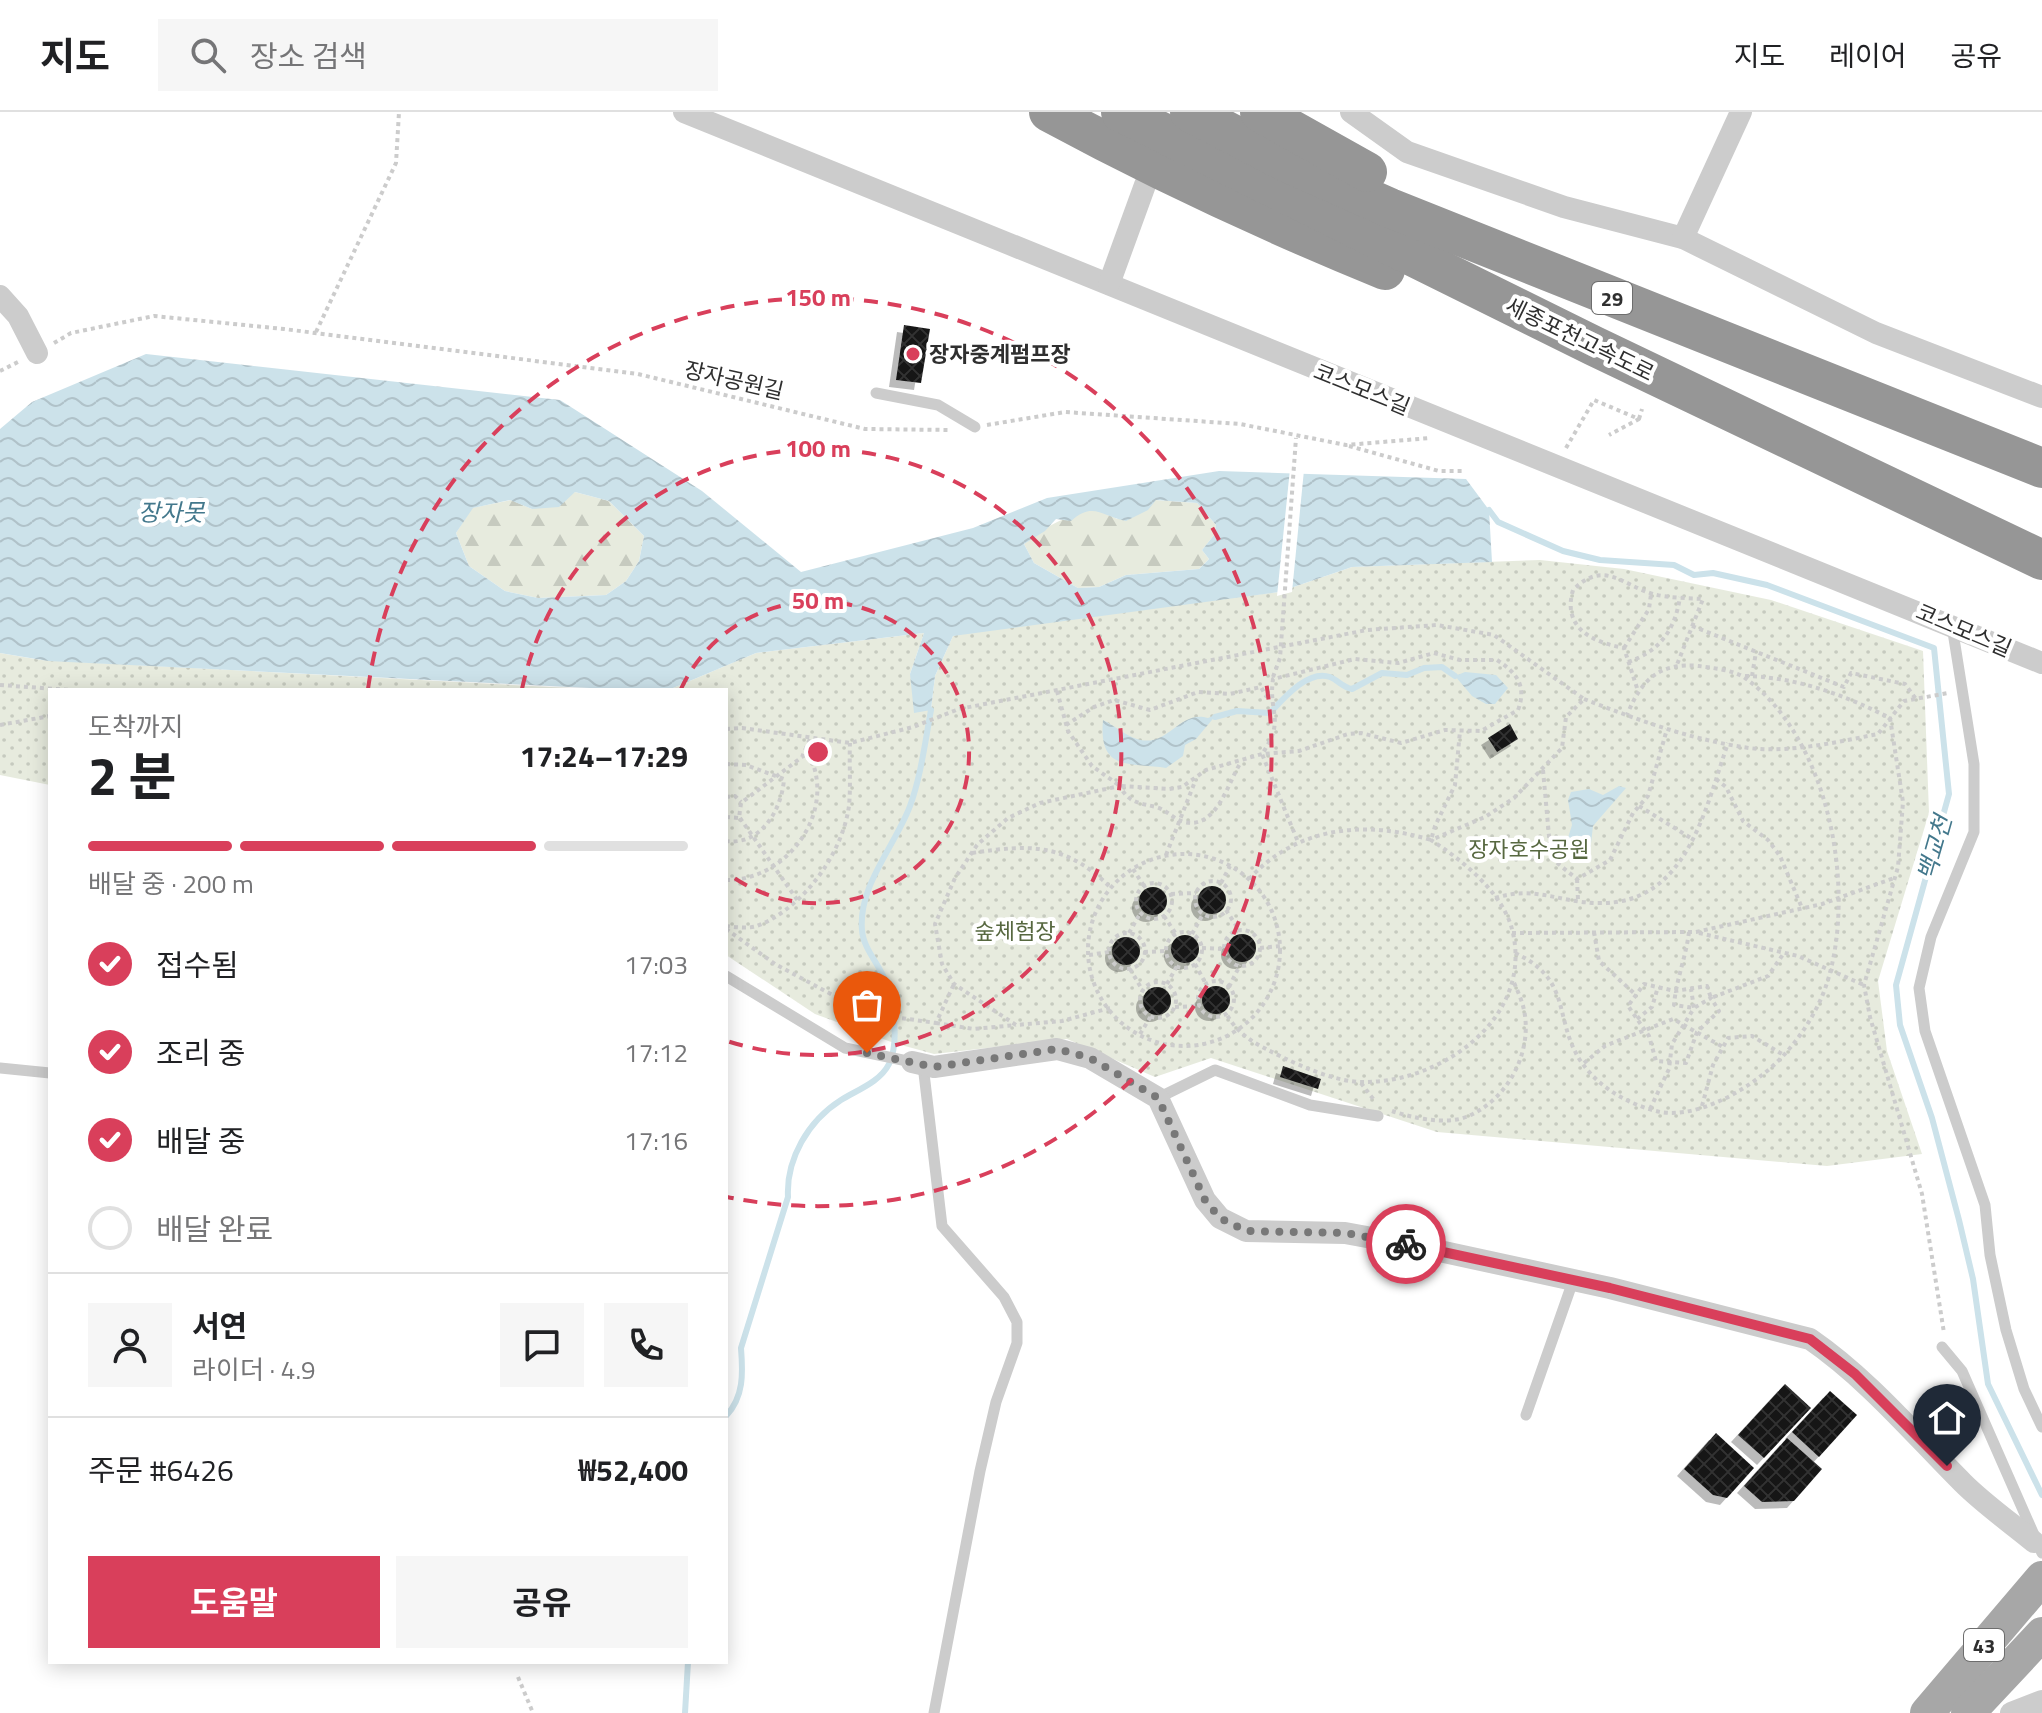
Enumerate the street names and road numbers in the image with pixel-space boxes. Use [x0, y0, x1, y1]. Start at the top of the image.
road number: 29 [1592, 282, 1632, 314]
street label: 세종포천고속도로 [1500, 288, 1660, 390]
street label: 장자공원길 [681, 352, 787, 408]
street label: 코스모스길 [1309, 354, 1415, 424]
street label: 코스모스길 [1911, 595, 2017, 665]
road number: 43 [1964, 1629, 2004, 1661]

